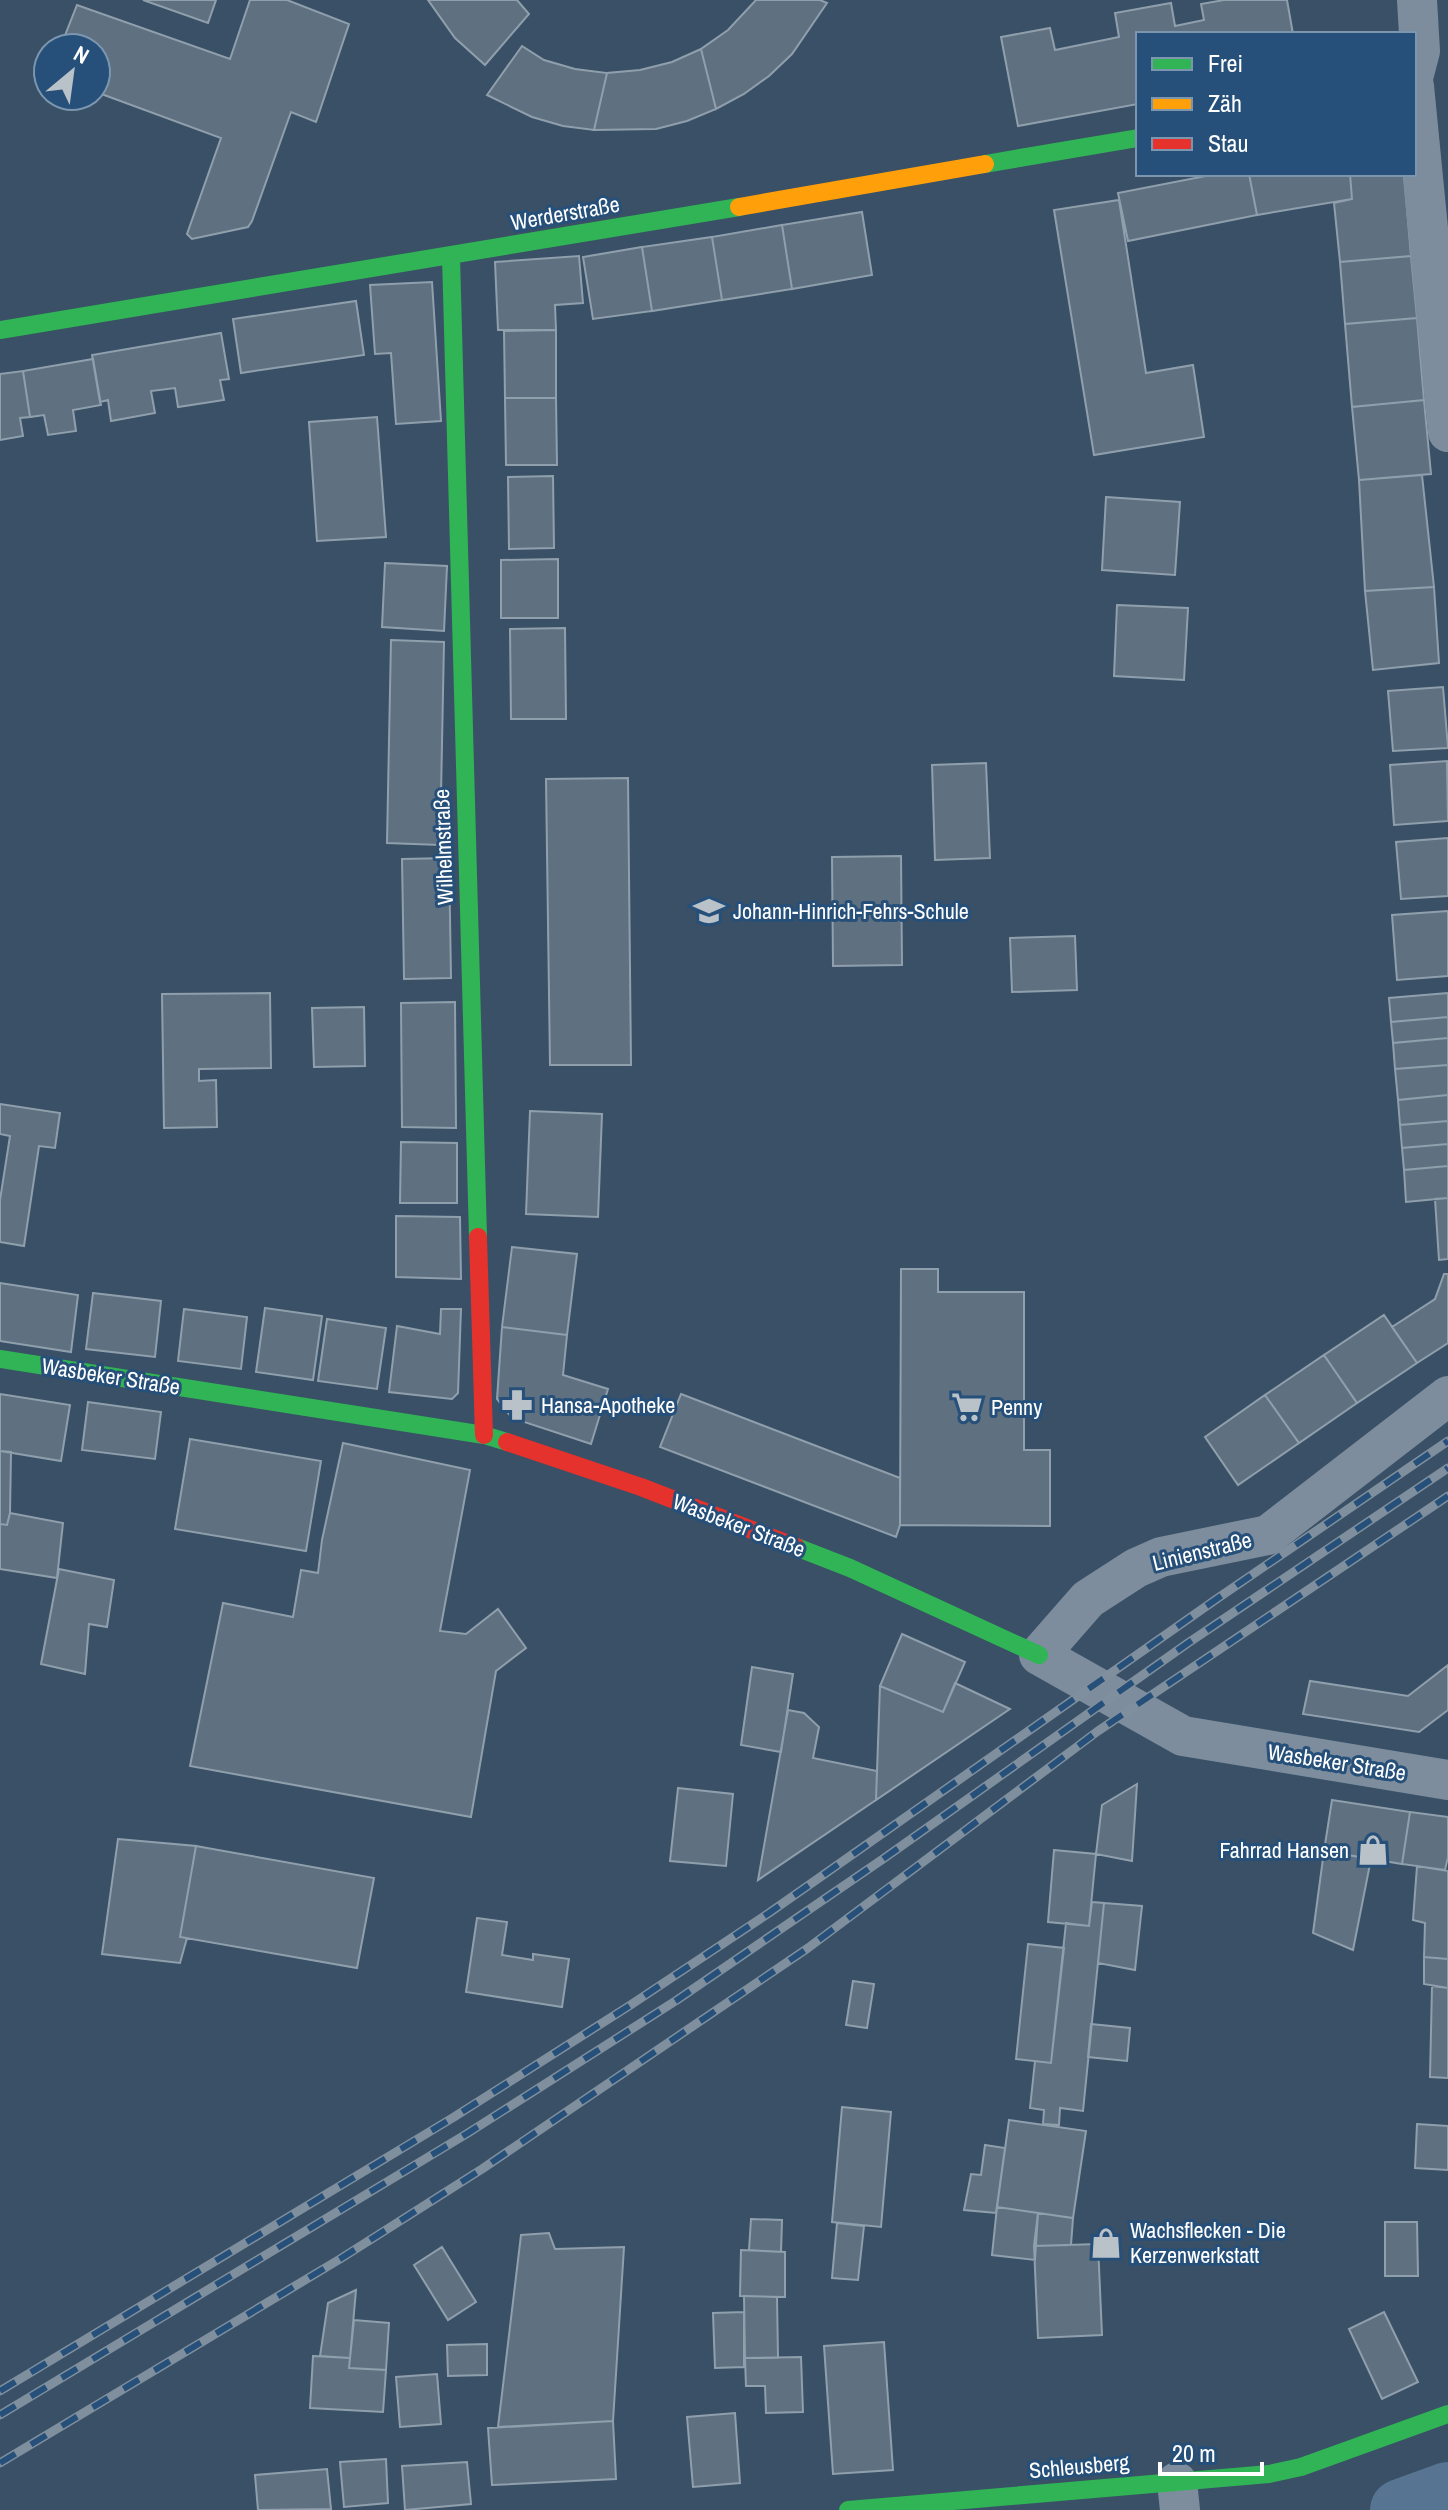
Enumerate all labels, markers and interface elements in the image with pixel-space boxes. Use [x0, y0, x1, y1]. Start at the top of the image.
north arrow [32, 32, 112, 112]
legend [1136, 32, 1416, 176]
text: N [69, 38, 95, 71]
text: Frei [1208, 47, 1243, 79]
text: Zäh [1208, 87, 1242, 119]
text: Stau [1208, 127, 1249, 159]
street label: Werderstraße [508, 189, 622, 237]
street label: Wilhelmstraße [426, 788, 460, 906]
school or university icon: Johann-Hinrich-Fehrs-Schule [692, 894, 726, 928]
place label: Johann-Hinrich-Fehrs-Schule [733, 896, 969, 926]
street label: Wasbeker Straße [40, 1350, 182, 1402]
pharmacy icon: Hansa-Apotheke [500, 1388, 534, 1422]
place label: Hansa-Apotheke [541, 1390, 675, 1420]
supermarket icon: Penny [950, 1390, 984, 1424]
place label: Penny [991, 1392, 1042, 1422]
street label: Wasbeker Straße [668, 1486, 810, 1564]
street label: Linienstraße [1149, 1524, 1255, 1578]
street label: Wasbeker Straße [1266, 1736, 1408, 1788]
shop icon: Fahrrad Hansen [1356, 1833, 1390, 1867]
place label: Fahrrad Hansen [1220, 1835, 1349, 1865]
place label: Wachsflecken - Die Kerzenwerkstatt [1130, 2215, 1286, 2270]
shop icon: Wachsflecken - Die Kerzenwerkstatt [1089, 2226, 1123, 2260]
scale bar [1160, 2426, 1262, 2476]
text: 20 m [1172, 2437, 1216, 2469]
street label: Schleusberg [1028, 2447, 1130, 2485]

